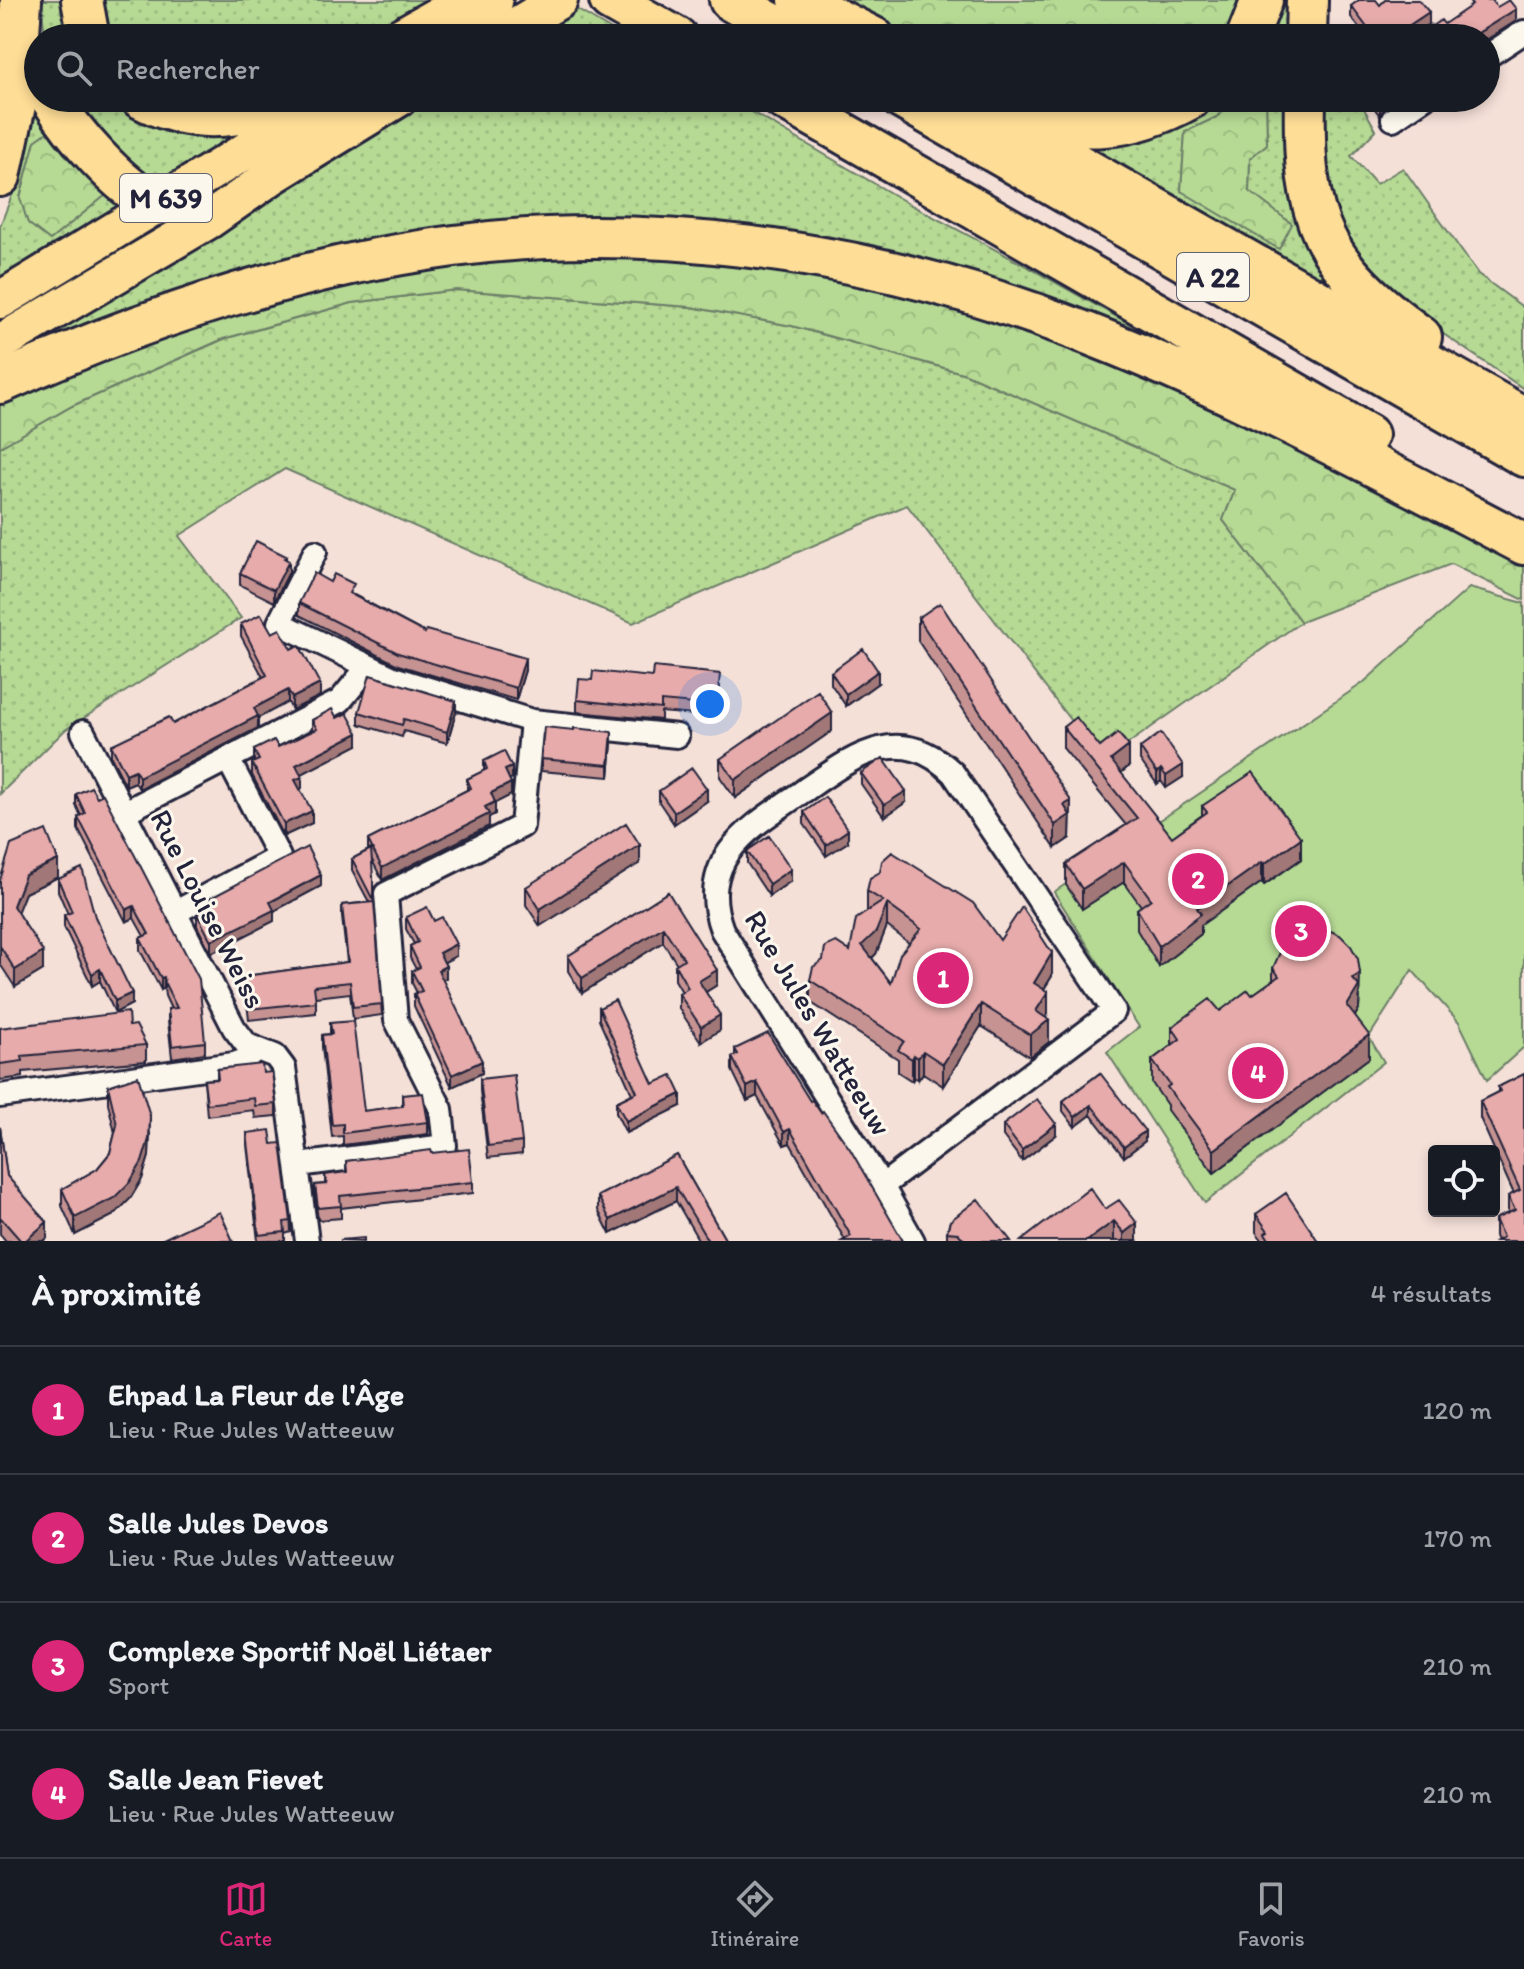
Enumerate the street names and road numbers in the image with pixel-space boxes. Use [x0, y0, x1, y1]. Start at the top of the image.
road number: M 639 [120, 174, 212, 222]
road number: A 22 [1177, 253, 1249, 301]
street label: Rue Louise Weiss [142, 803, 275, 1014]
street label: Rue Jules Watteeuw [737, 903, 900, 1142]

